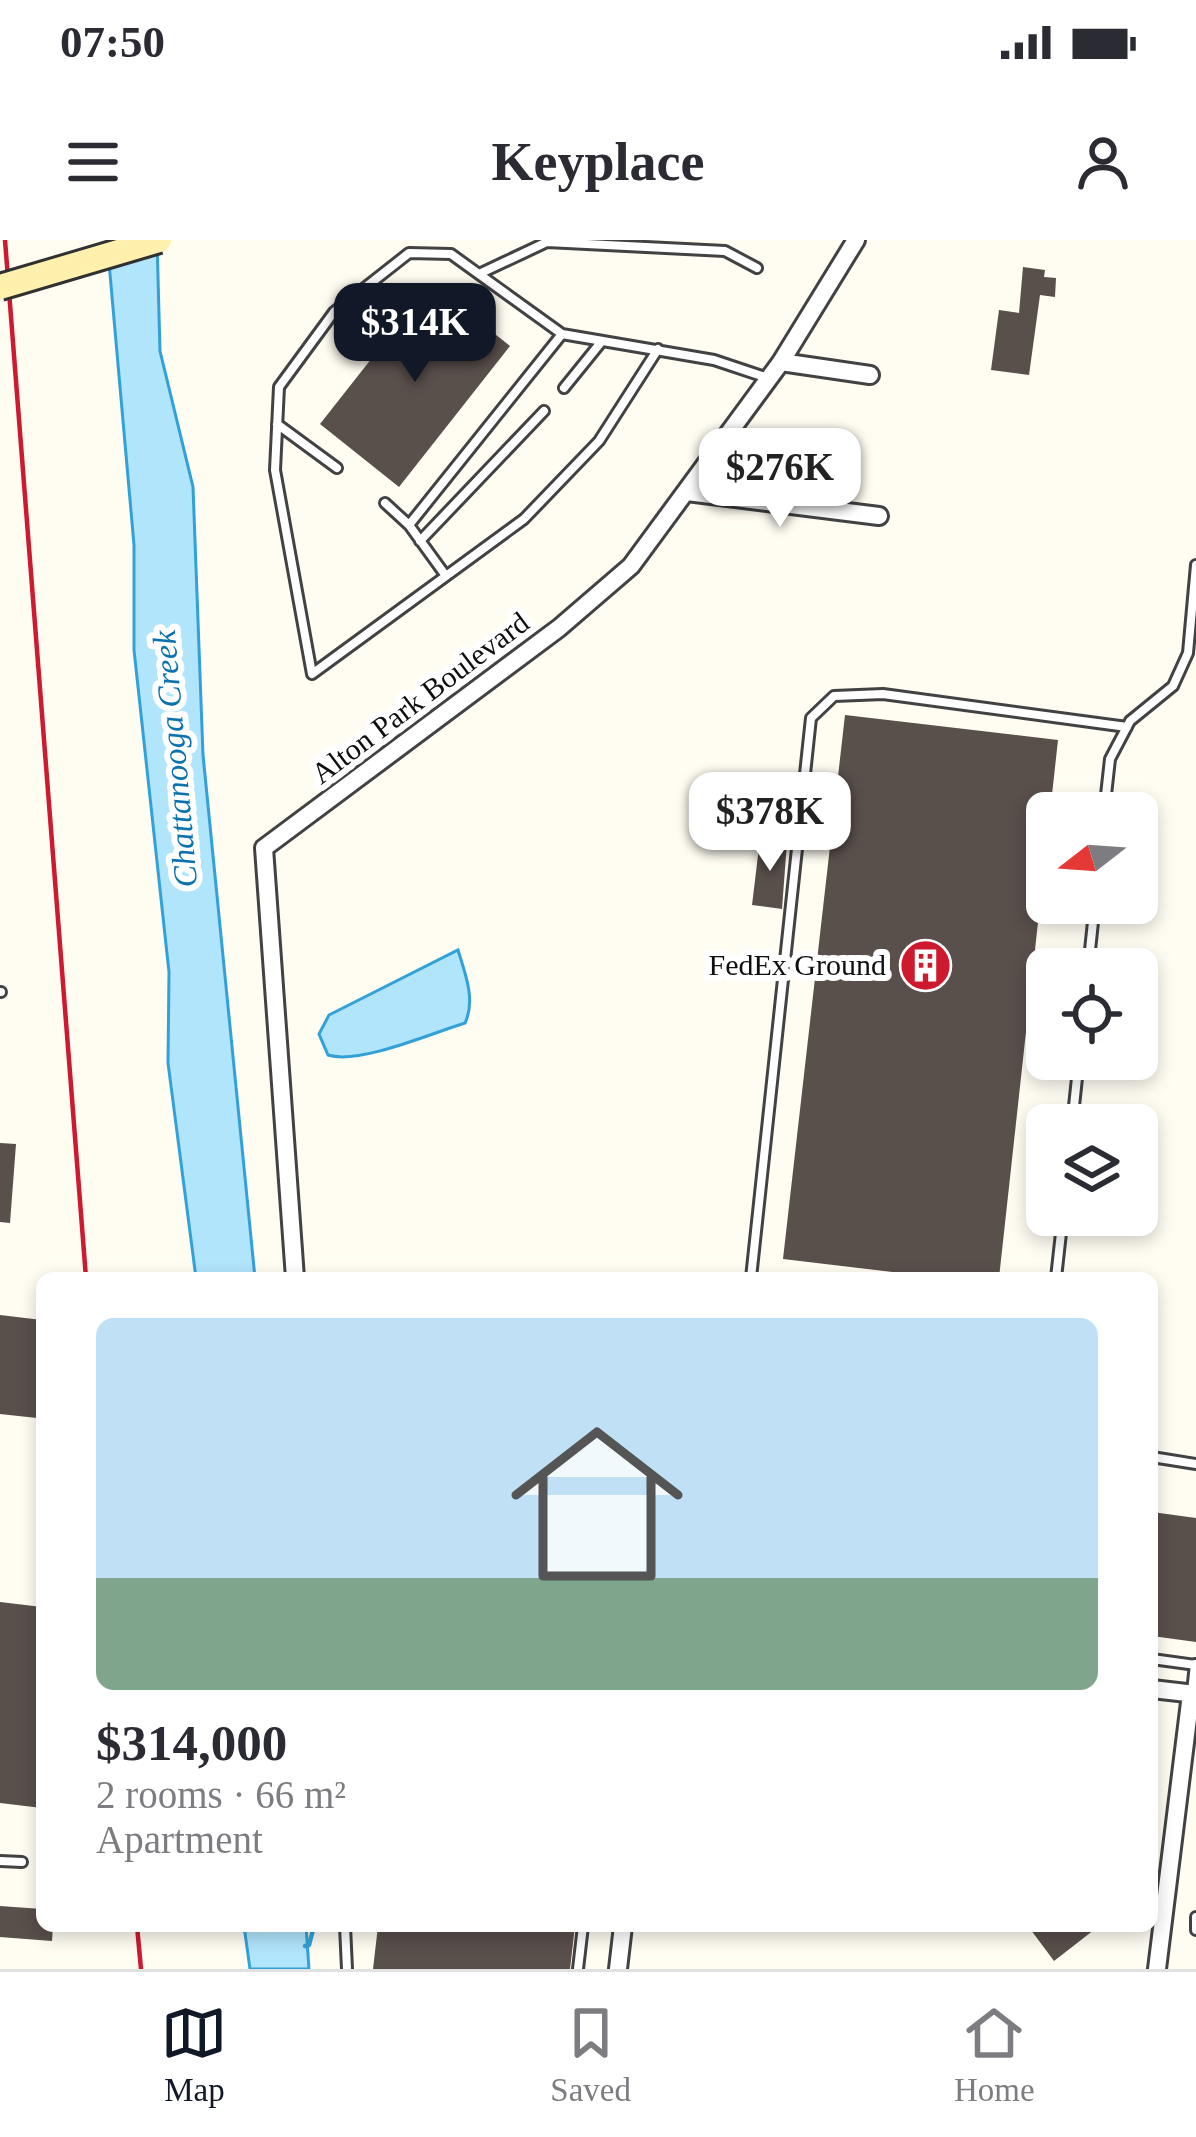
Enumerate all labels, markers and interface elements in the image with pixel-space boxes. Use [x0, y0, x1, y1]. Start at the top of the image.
text: 07:50 [60, 17, 165, 67]
icon: menu [60, 129, 126, 195]
icon: person [1070, 129, 1136, 195]
text: Keyplace [492, 132, 704, 192]
pin: $314K [331, 283, 499, 385]
text: $314K [361, 300, 469, 343]
pin: $276K [696, 428, 864, 530]
text: $276K [726, 445, 834, 488]
street label: Alton Park Boulevard [305, 605, 535, 790]
water label: Chattanooga Creek [146, 627, 204, 889]
pin: $378K [686, 772, 854, 874]
text: $378K [716, 789, 824, 832]
north arrow [1026, 792, 1158, 924]
map controls [1026, 792, 1158, 1236]
building icon: FedEx Ground [897, 937, 953, 993]
place label: FedEx Ground [709, 948, 886, 981]
button: locate [1026, 948, 1158, 1080]
button: layers [1026, 1104, 1158, 1236]
icon: home [489, 1396, 705, 1612]
text: $314,000 [96, 1715, 287, 1771]
text: 2 rooms · 66 m² [96, 1773, 346, 1816]
text: Apartment [96, 1818, 263, 1861]
tab: Map [161, 2000, 227, 2109]
tab: Saved [550, 2000, 631, 2109]
tab: Home [954, 2000, 1035, 2109]

